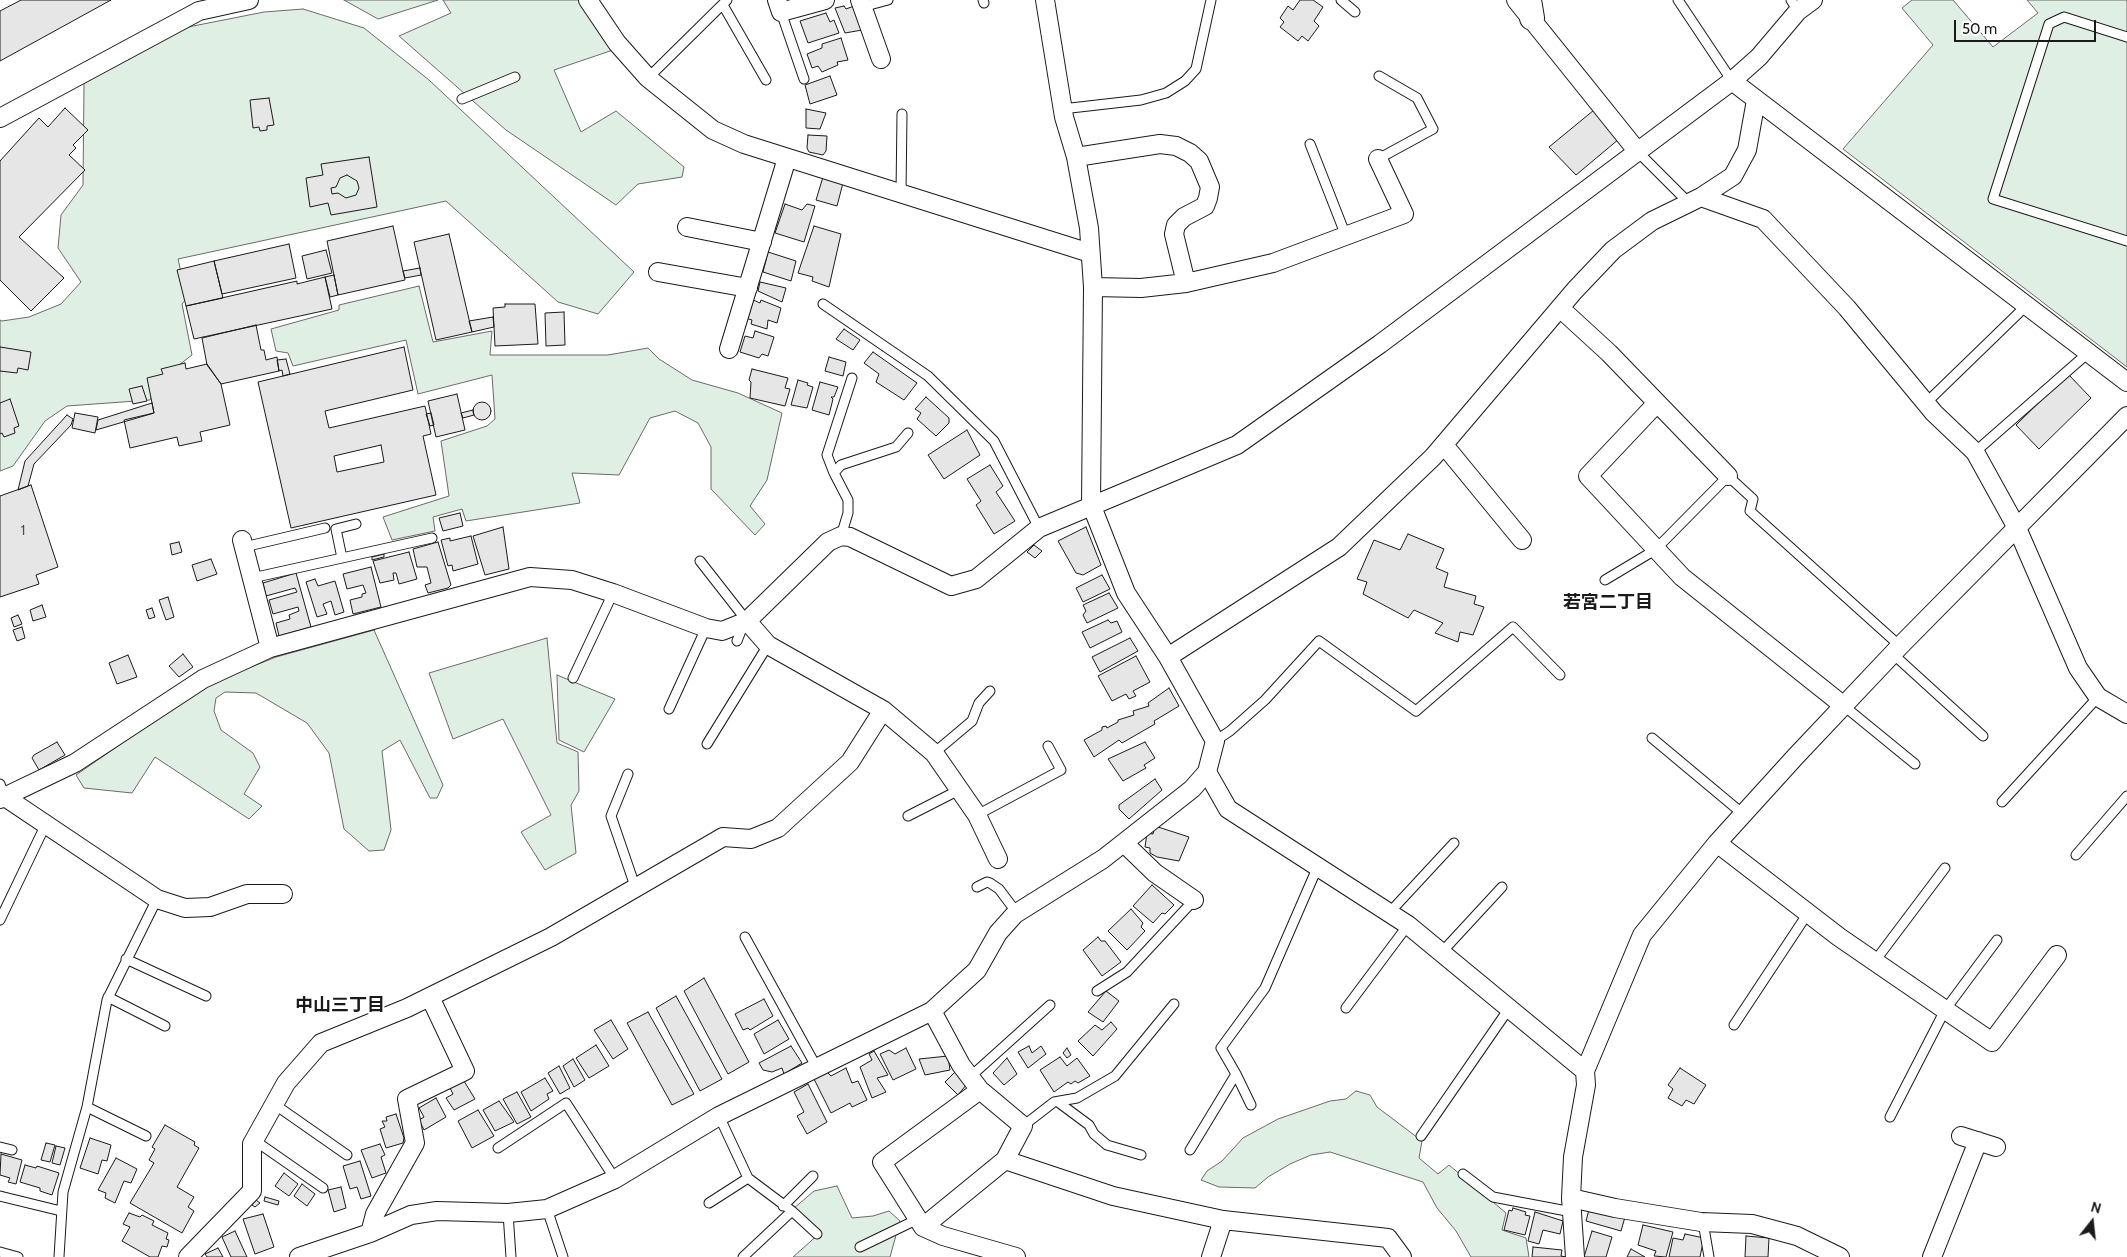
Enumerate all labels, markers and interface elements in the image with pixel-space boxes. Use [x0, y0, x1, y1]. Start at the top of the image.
scale bar [1957, 10, 2100, 42]
text: 50 m [1962, 20, 1997, 38]
house number: 1 [21, 523, 25, 539]
district label: 若宮二丁目 [1563, 592, 1653, 614]
district label: 中山三丁目 [295, 995, 385, 1017]
north arrow [2067, 1197, 2117, 1247]
text: N [2089, 1198, 2103, 1218]

